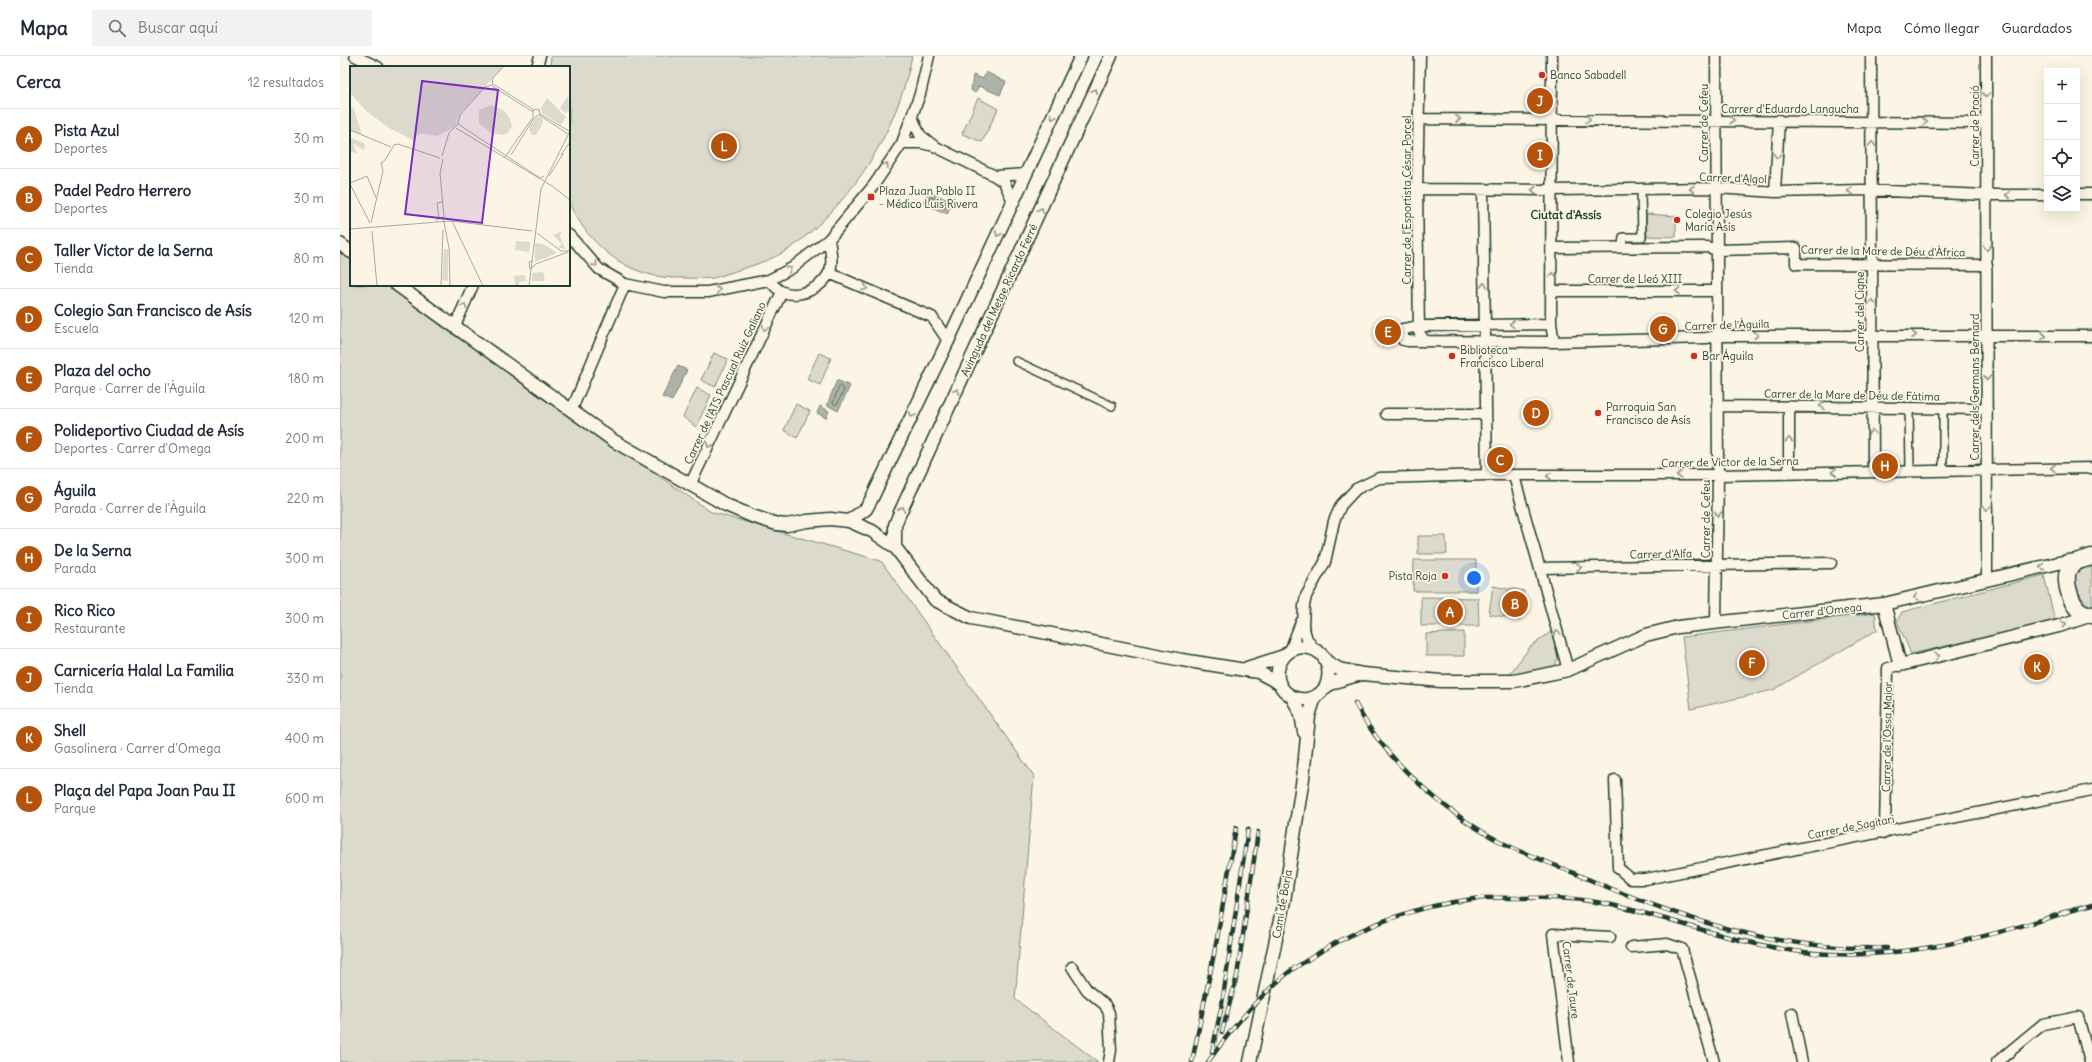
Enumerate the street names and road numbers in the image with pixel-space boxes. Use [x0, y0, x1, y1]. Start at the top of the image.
street label: Carrer de Cefeu [1697, 83, 1711, 162]
street label: Carrer de Proció [1968, 85, 1982, 167]
street label: Carrer d'Eduardo Langucha [1721, 102, 1859, 116]
street label: Carrer de l'Esportista César Porcel [1400, 116, 1414, 284]
street label: Carrer d'Algol [1699, 170, 1767, 186]
street label: Avinguda del Metge Ricardo Ferré [957, 221, 1041, 378]
street label: Carrer de la Mare de Déu d'Àfrica [1801, 242, 1965, 259]
street label: Carrer de Lleó XIII [1588, 272, 1682, 286]
street label: Carrer del Cigne [1853, 272, 1867, 352]
street label: Carrer de l'ATS Pascual Ruiz Galiano [681, 299, 769, 467]
street label: Carrer dels Germans Bernard [1968, 313, 1982, 460]
street label: Carrer de l'Àguila [1684, 316, 1770, 333]
street label: Carrer de la Mare de Déu de Fàtima [1764, 386, 1940, 404]
street label: Carrer de Víctor de la Serna [1661, 454, 1799, 470]
street label: Carrer de Cefeu [1699, 479, 1713, 558]
street label: Carrer d'Alfa [1630, 546, 1692, 562]
street label: Carrer d'Omega [1781, 600, 1863, 622]
street label: Carrer de l'Ossa Major [1879, 681, 1895, 792]
street label: Carrer de Sagitari [1806, 812, 1896, 842]
street label: Camí de Borja [1269, 868, 1295, 940]
street label: Carrer de Taure [1559, 941, 1583, 1020]

